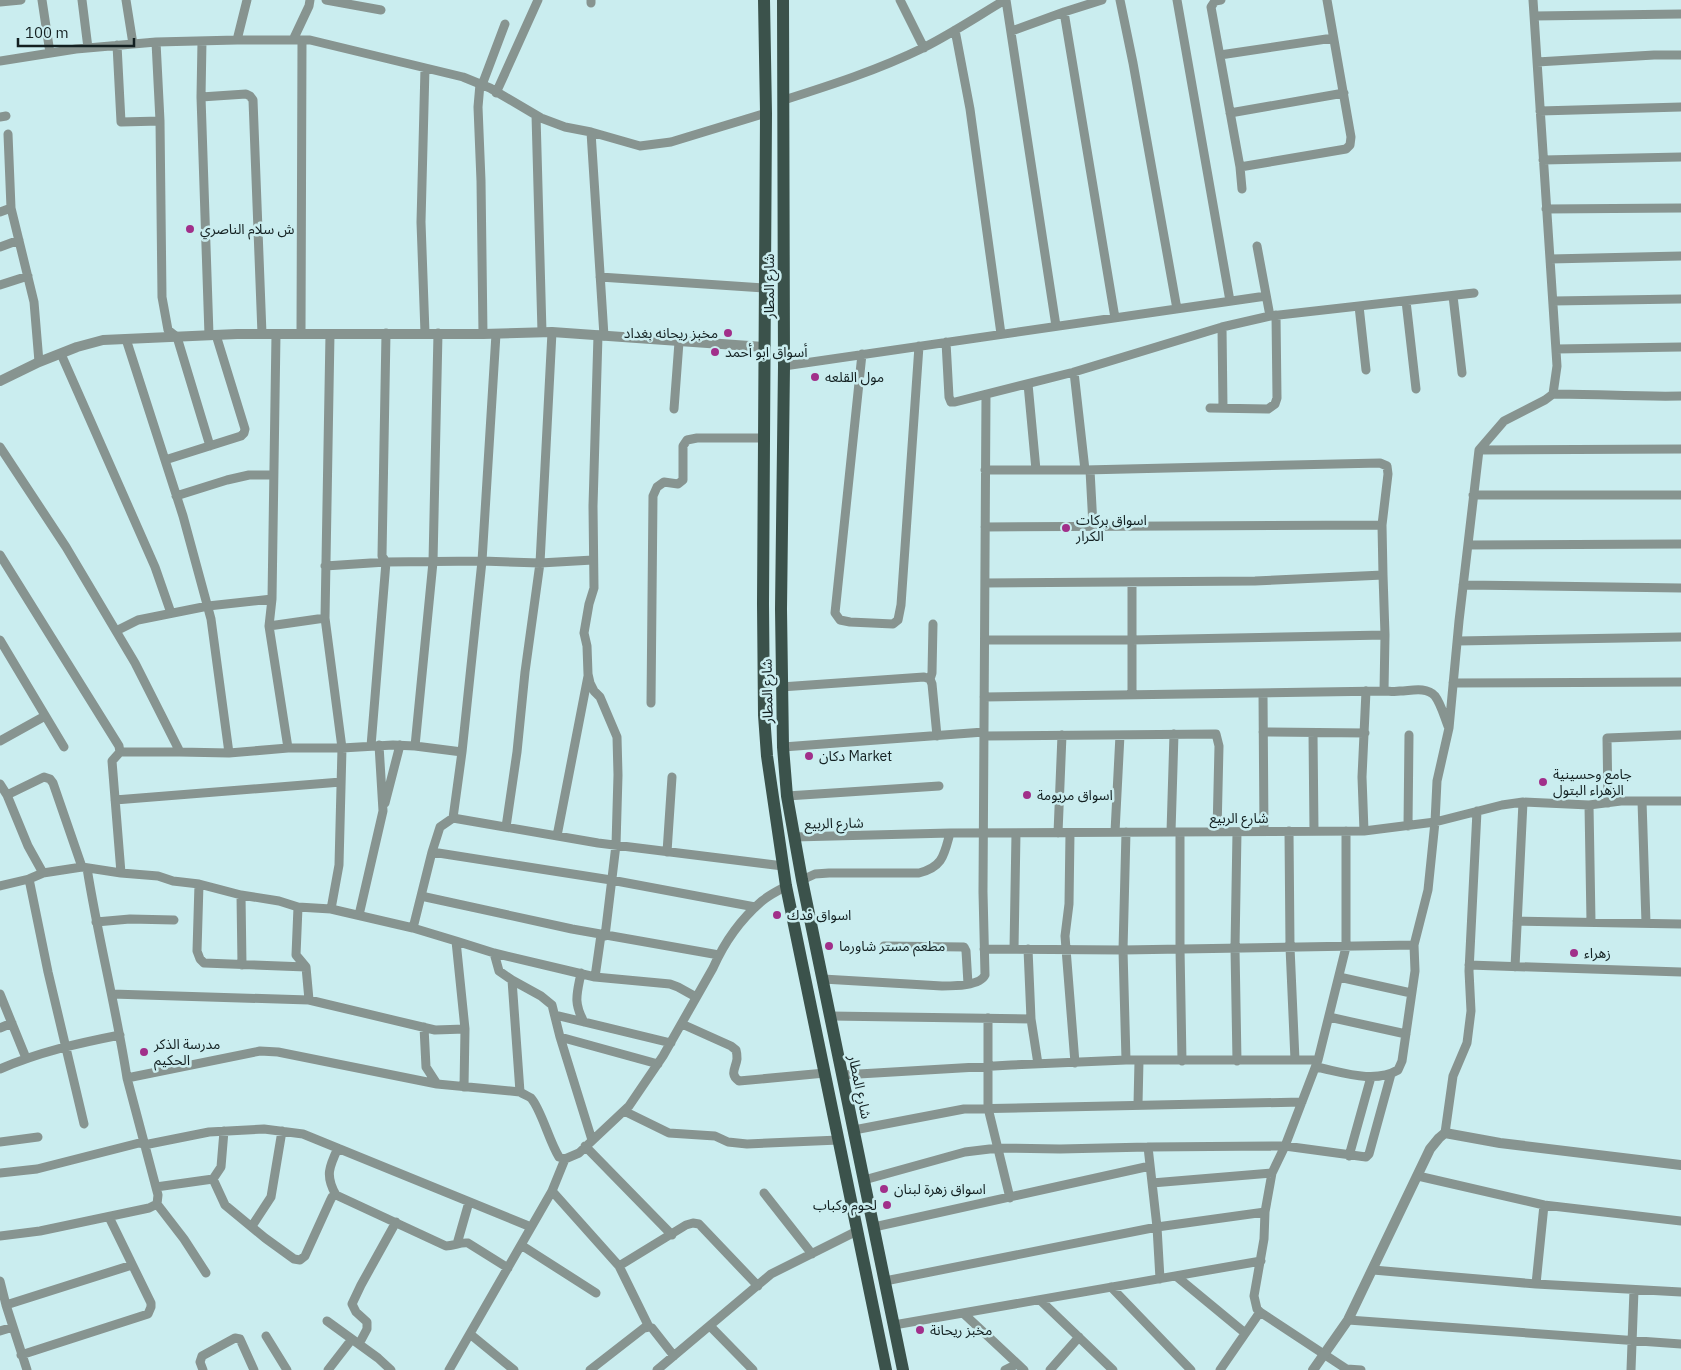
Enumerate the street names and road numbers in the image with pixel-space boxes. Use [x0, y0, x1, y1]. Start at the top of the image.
street label: شارع المطار [760, 254, 780, 319]
street label: شارع المطار [757, 658, 779, 725]
street label: شارع الربيع [1209, 809, 1269, 829]
street label: شارع الربيع [804, 813, 864, 835]
street label: شارع المطار [842, 1052, 876, 1121]

